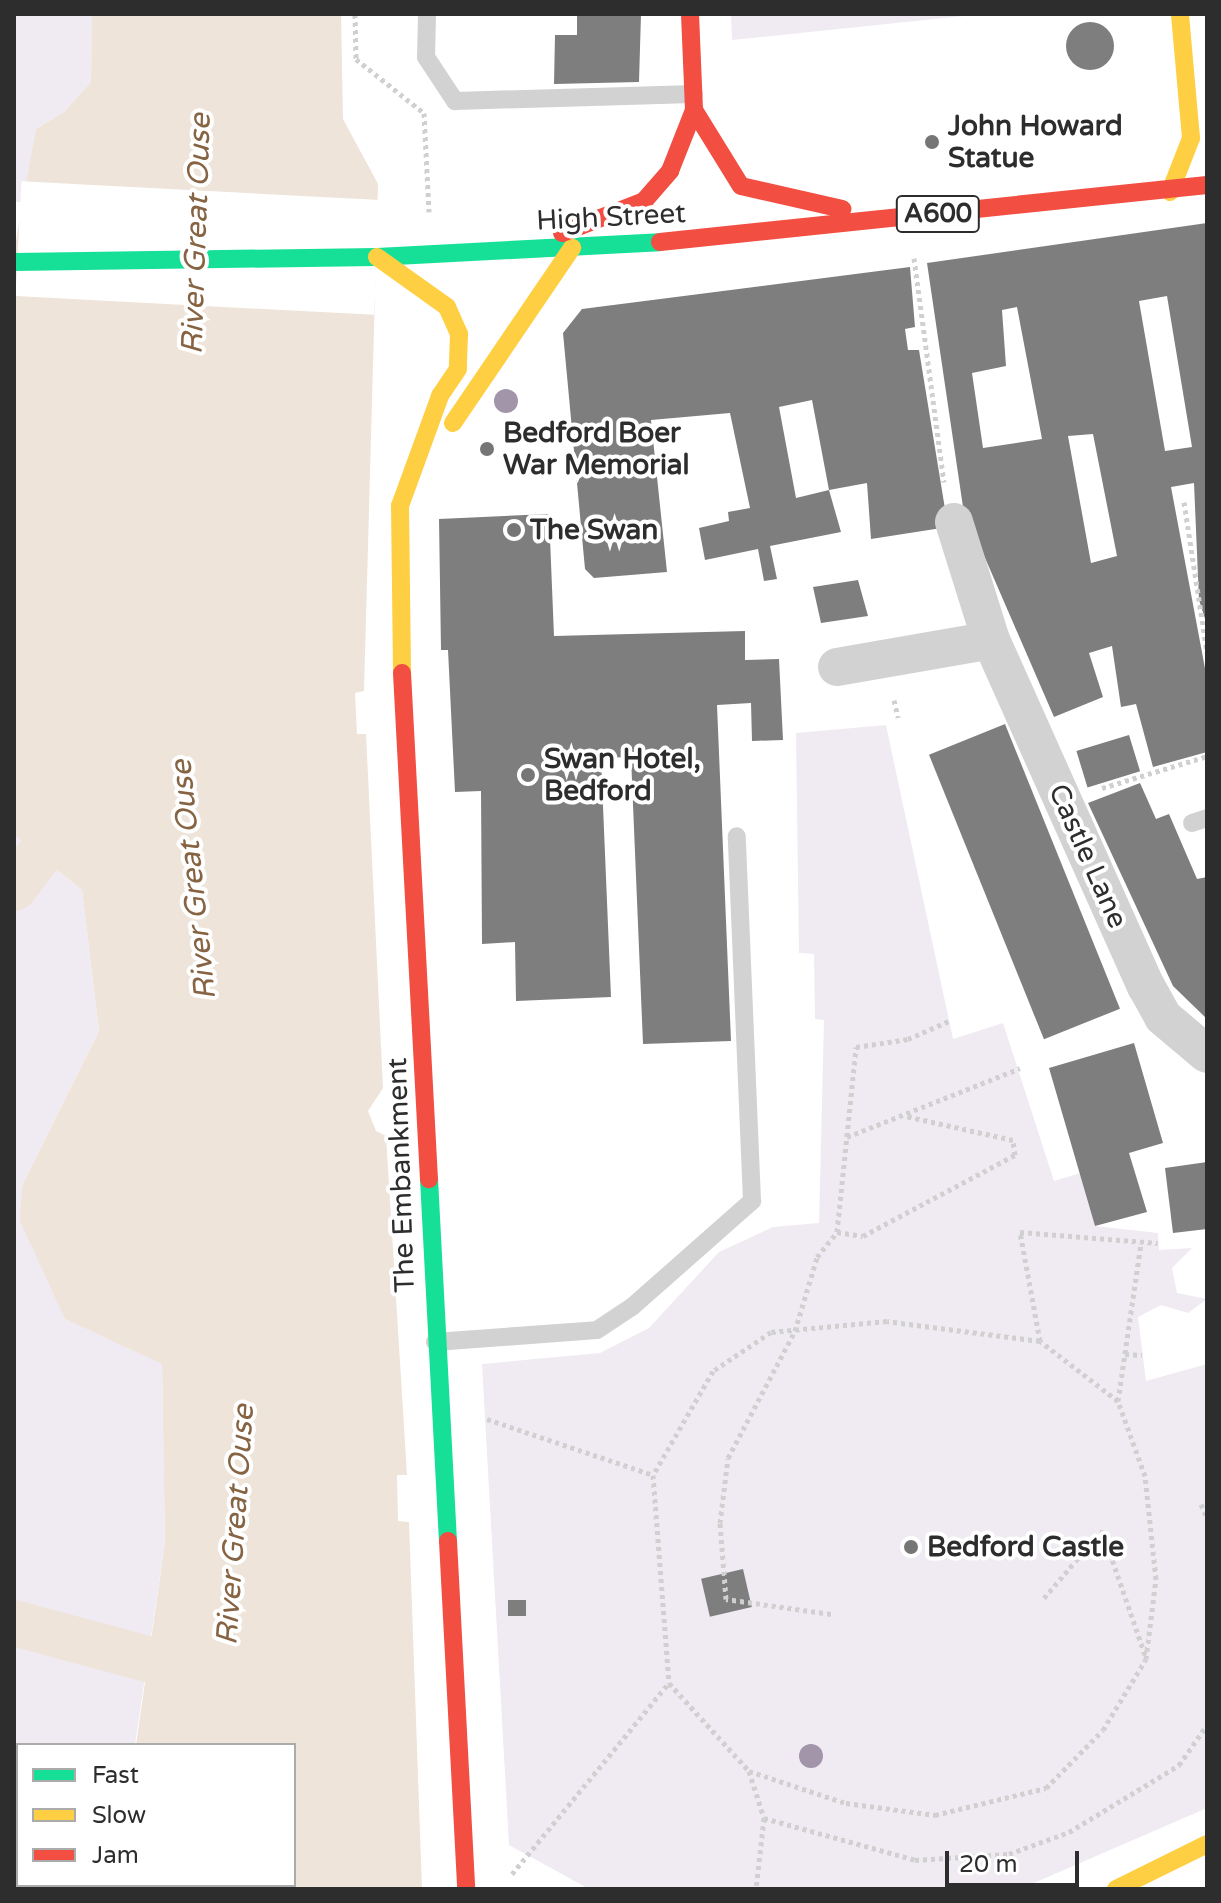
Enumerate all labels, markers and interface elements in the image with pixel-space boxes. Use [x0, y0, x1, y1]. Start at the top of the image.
place label: John Howard Statue [948, 109, 1123, 175]
water label: River Great Ouse [175, 113, 219, 355]
marker: John Howard Statue [923, 133, 941, 151]
road number: A600 [894, 192, 982, 236]
street label: High Street [535, 196, 687, 238]
place label: Bedford Boer War Memorial [503, 416, 690, 482]
marker: Bedford Boer War Memorial [478, 440, 496, 458]
place label: The Swan [530, 513, 658, 547]
marker: The Swan [505, 521, 523, 539]
place label: Swan Hotel, Bedford [544, 742, 701, 808]
water label: River Great Ouse [164, 758, 224, 1002]
marker: Swan Hotel, Bedford [519, 766, 537, 784]
street label: Castle Lane [1041, 779, 1135, 933]
street label: The Embankment [380, 1057, 422, 1293]
water label: River Great Ouse [210, 1404, 262, 1646]
place label: Bedford Castle [927, 1530, 1124, 1564]
marker: Bedford Castle [902, 1538, 920, 1556]
legend [16, 1743, 296, 1887]
text: Fast [92, 1761, 139, 1790]
text: Slow [92, 1801, 146, 1830]
scale bar [949, 1835, 1083, 1885]
text: Jam [92, 1841, 139, 1870]
text: 20 m [959, 1850, 1017, 1879]

